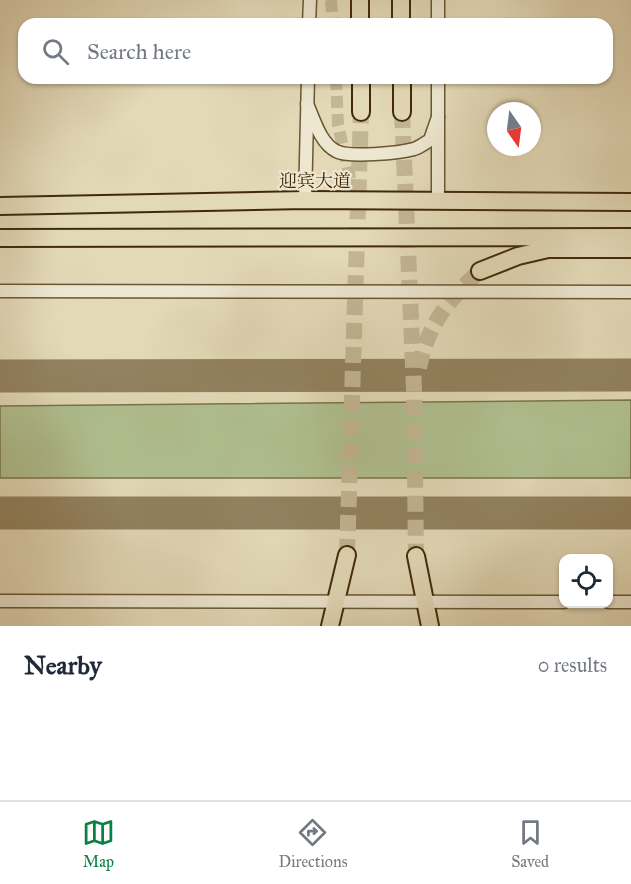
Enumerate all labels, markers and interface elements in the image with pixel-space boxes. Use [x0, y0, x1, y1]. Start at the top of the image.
search box [18, 18, 613, 84]
icon: search [39, 35, 72, 68]
text: Search here [87, 38, 191, 65]
north arrow [487, 102, 541, 156]
street label: 迎宾大道 [279, 170, 351, 192]
map controls [559, 554, 613, 608]
button: locate [559, 554, 613, 608]
text: Nearby [24, 649, 102, 681]
text: 0 results [538, 653, 607, 677]
tab: Map [82, 816, 115, 871]
tab: Directions [279, 816, 347, 871]
tab: Saved [511, 816, 549, 871]

